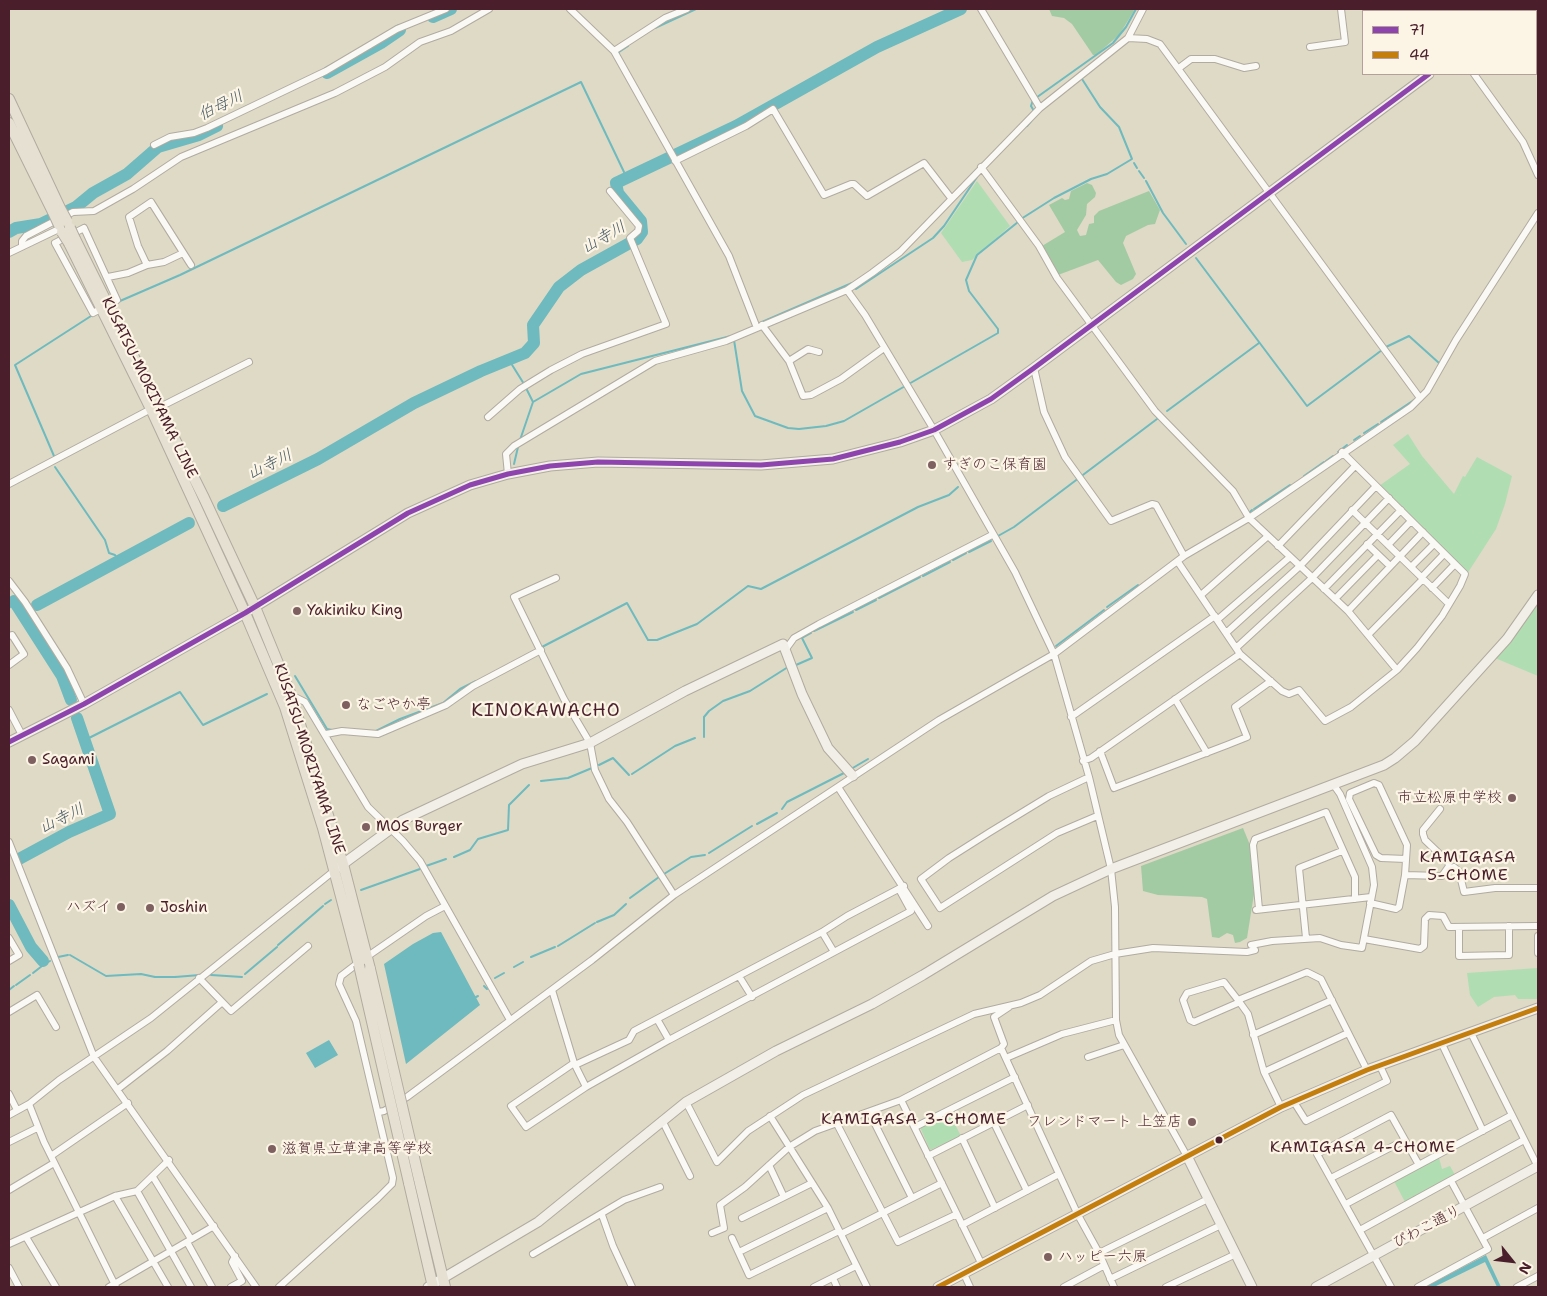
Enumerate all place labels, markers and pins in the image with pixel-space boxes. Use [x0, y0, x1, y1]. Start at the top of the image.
place label: すぎのこ保育園 [942, 456, 1047, 474]
marker: すぎのこ保育園 [926, 459, 938, 471]
place label: Yakiniku King [307, 602, 403, 620]
marker: Yakiniku King [291, 605, 303, 617]
place label: なごやか亭 [356, 696, 431, 714]
marker: なごやか亭 [340, 699, 352, 711]
place label: Sagami [42, 751, 95, 769]
marker: Sagami [26, 754, 38, 766]
place label: 市立松原中学校 [1397, 789, 1502, 807]
marker: 市立松原中学校 [1506, 792, 1518, 804]
place label: MOS Burger [376, 818, 463, 836]
marker: MOS Burger [360, 821, 372, 833]
place label: ハズイ [66, 898, 111, 916]
place label: Joshin [160, 899, 207, 917]
marker: ハズイ [115, 901, 127, 913]
marker: Joshin [144, 902, 156, 914]
place label: フレンドマート 上笠店 [1027, 1113, 1182, 1131]
marker: フレンドマート 上笠店 [1186, 1116, 1198, 1128]
unlabelled marker [1214, 1135, 1224, 1145]
place label: 滋賀県立草津高等学校 [282, 1140, 432, 1158]
marker: 滋賀県立草津高等学校 [266, 1143, 278, 1155]
place label: ハッピー六原 [1058, 1248, 1147, 1266]
marker: ハッピー六原 [1042, 1251, 1054, 1263]

